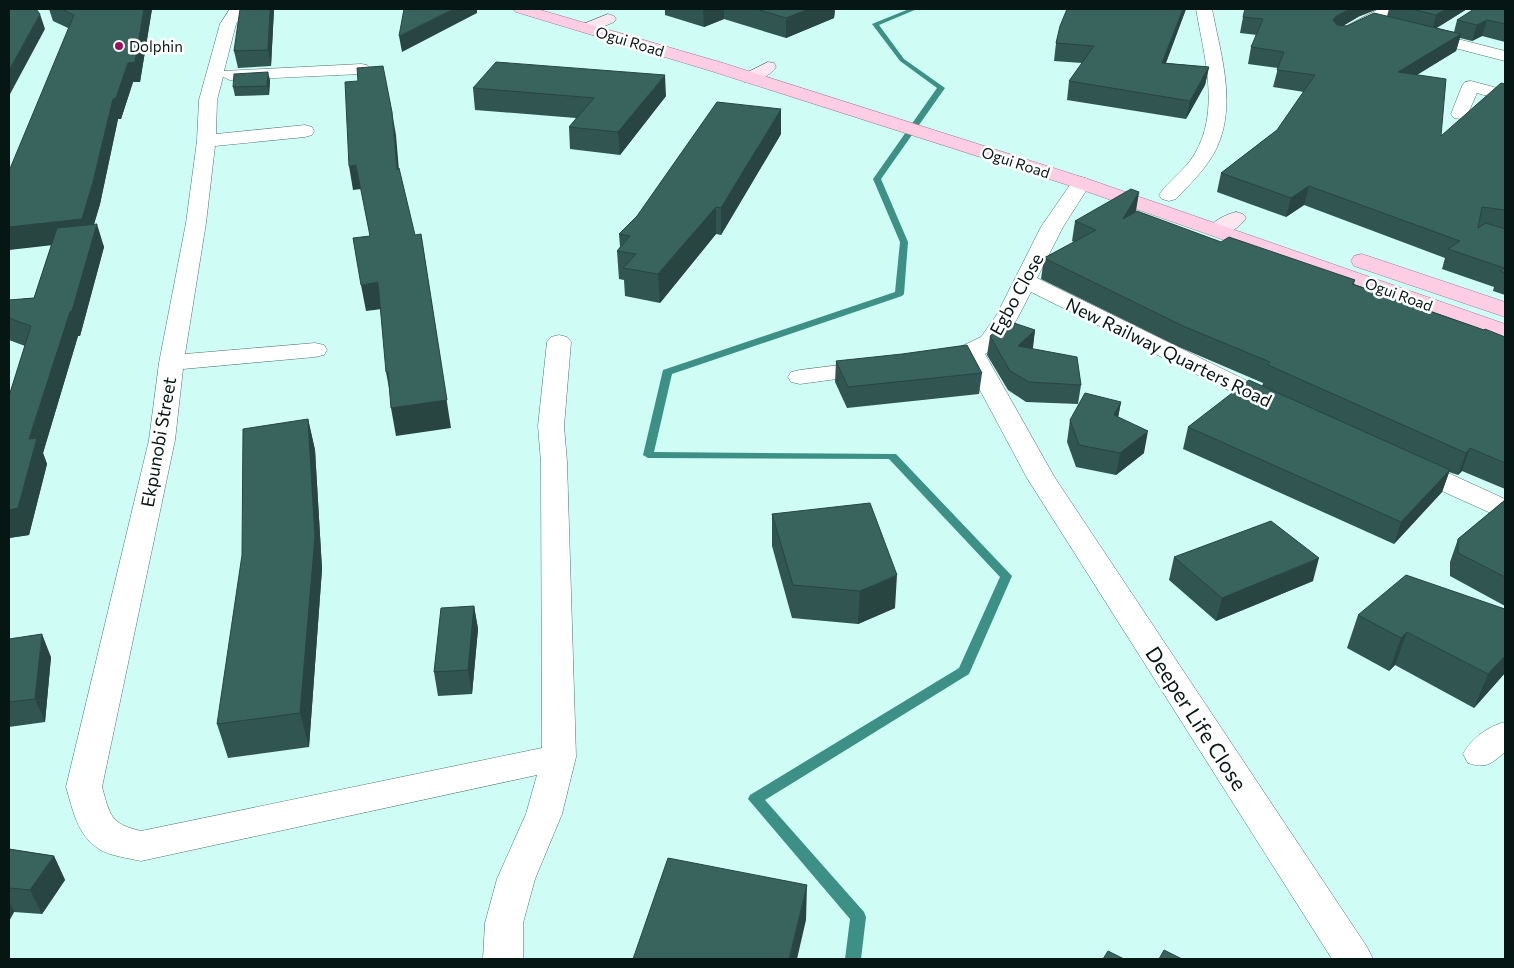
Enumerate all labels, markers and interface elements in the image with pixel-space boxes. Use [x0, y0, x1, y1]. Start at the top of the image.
street label: Ogui Road [594, 22, 666, 60]
place label: Dolphin [129, 37, 183, 55]
marker: Dolphin [113, 40, 125, 52]
street label: Ogui Road [980, 143, 1052, 181]
street label: Egbo Close [984, 249, 1048, 339]
street label: Ogui Road [1363, 273, 1435, 315]
street label: New Railway Quarters Road [1063, 293, 1275, 411]
street label: Ekpunobi Street [136, 375, 180, 509]
street label: Deeper Life Close [1141, 641, 1253, 795]

